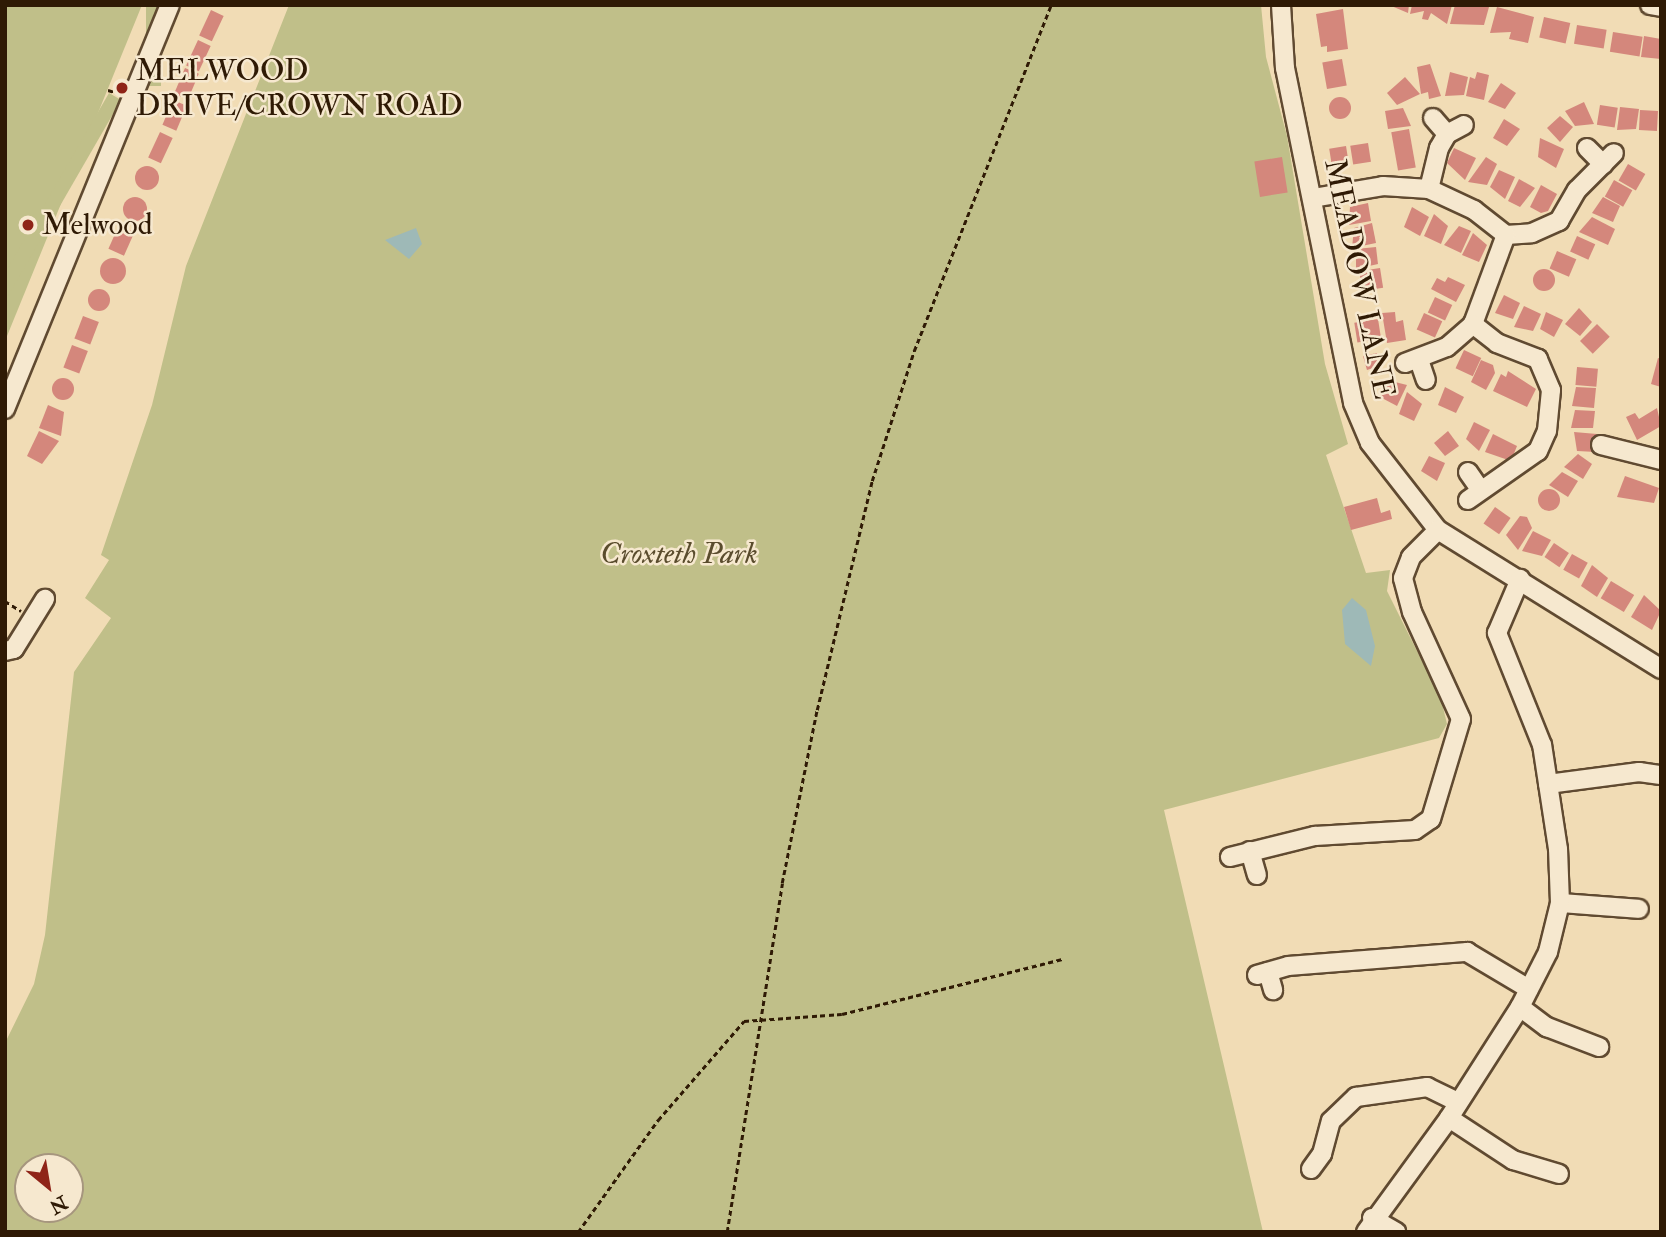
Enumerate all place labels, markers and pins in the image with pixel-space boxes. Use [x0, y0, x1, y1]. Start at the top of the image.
place label: MELWOOD DRIVE/CROWN ROAD [136, 53, 463, 124]
marker: MELWOOD DRIVE/CROWN ROAD [114, 80, 130, 96]
place label: Melwood [42, 207, 152, 243]
marker: Melwood [20, 217, 36, 233]

